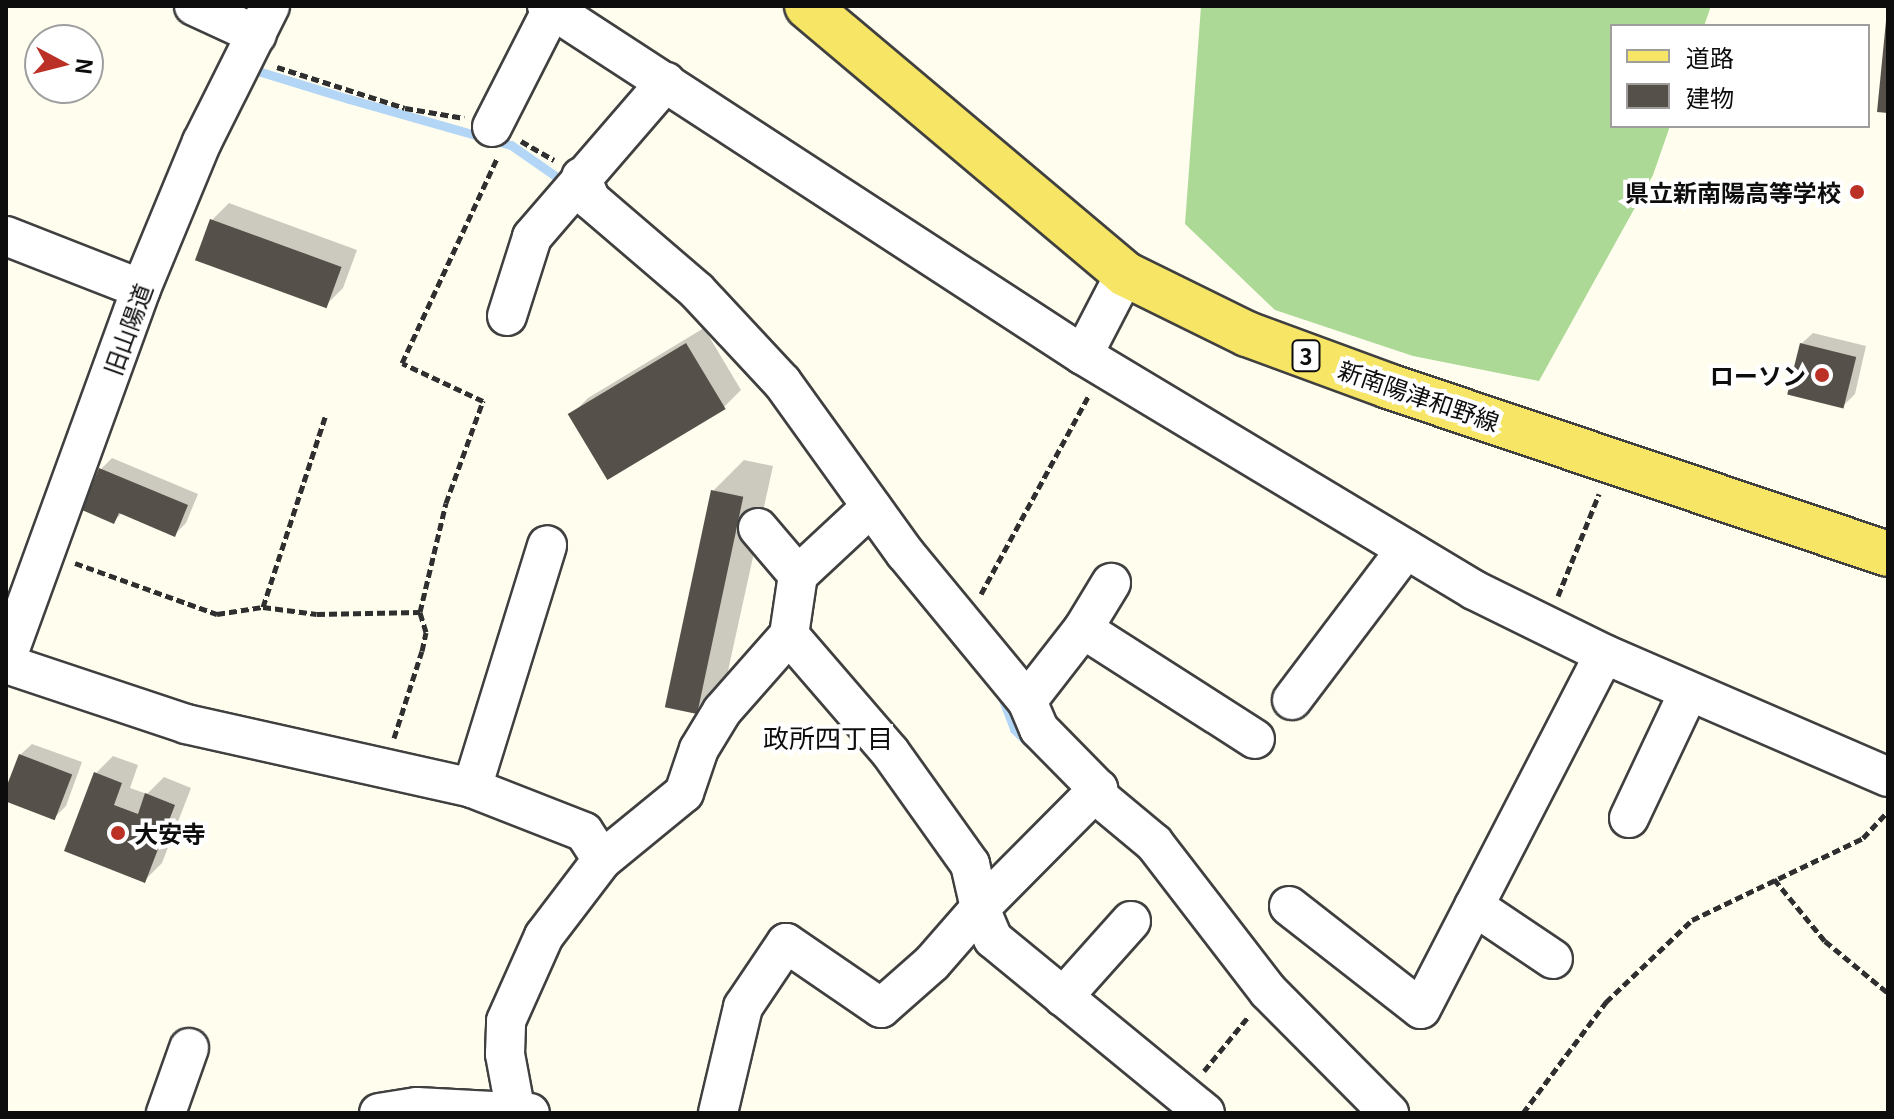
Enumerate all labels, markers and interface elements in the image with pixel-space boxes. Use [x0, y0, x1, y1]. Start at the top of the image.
north arrow [24, 24, 104, 104]
legend [1610, 24, 1870, 128]
text: 道路 [1686, 39, 1734, 74]
text: N [69, 57, 103, 77]
text: 建物 [1686, 79, 1734, 114]
place label: 県立新南陽高等学校 [1625, 178, 1841, 206]
marker: 県立新南陽高等学校 [1848, 183, 1866, 201]
street label: 旧山陽道 [97, 279, 157, 379]
road number: 3 [1290, 338, 1322, 374]
street label: 新南陽津和野線 [1335, 354, 1503, 436]
place label: ローソン [1710, 361, 1806, 389]
marker: ローソン [1813, 366, 1831, 384]
district label: 政所四丁目 [763, 721, 893, 753]
place label: 大安寺 [134, 819, 206, 847]
marker: 大安寺 [109, 824, 127, 842]

